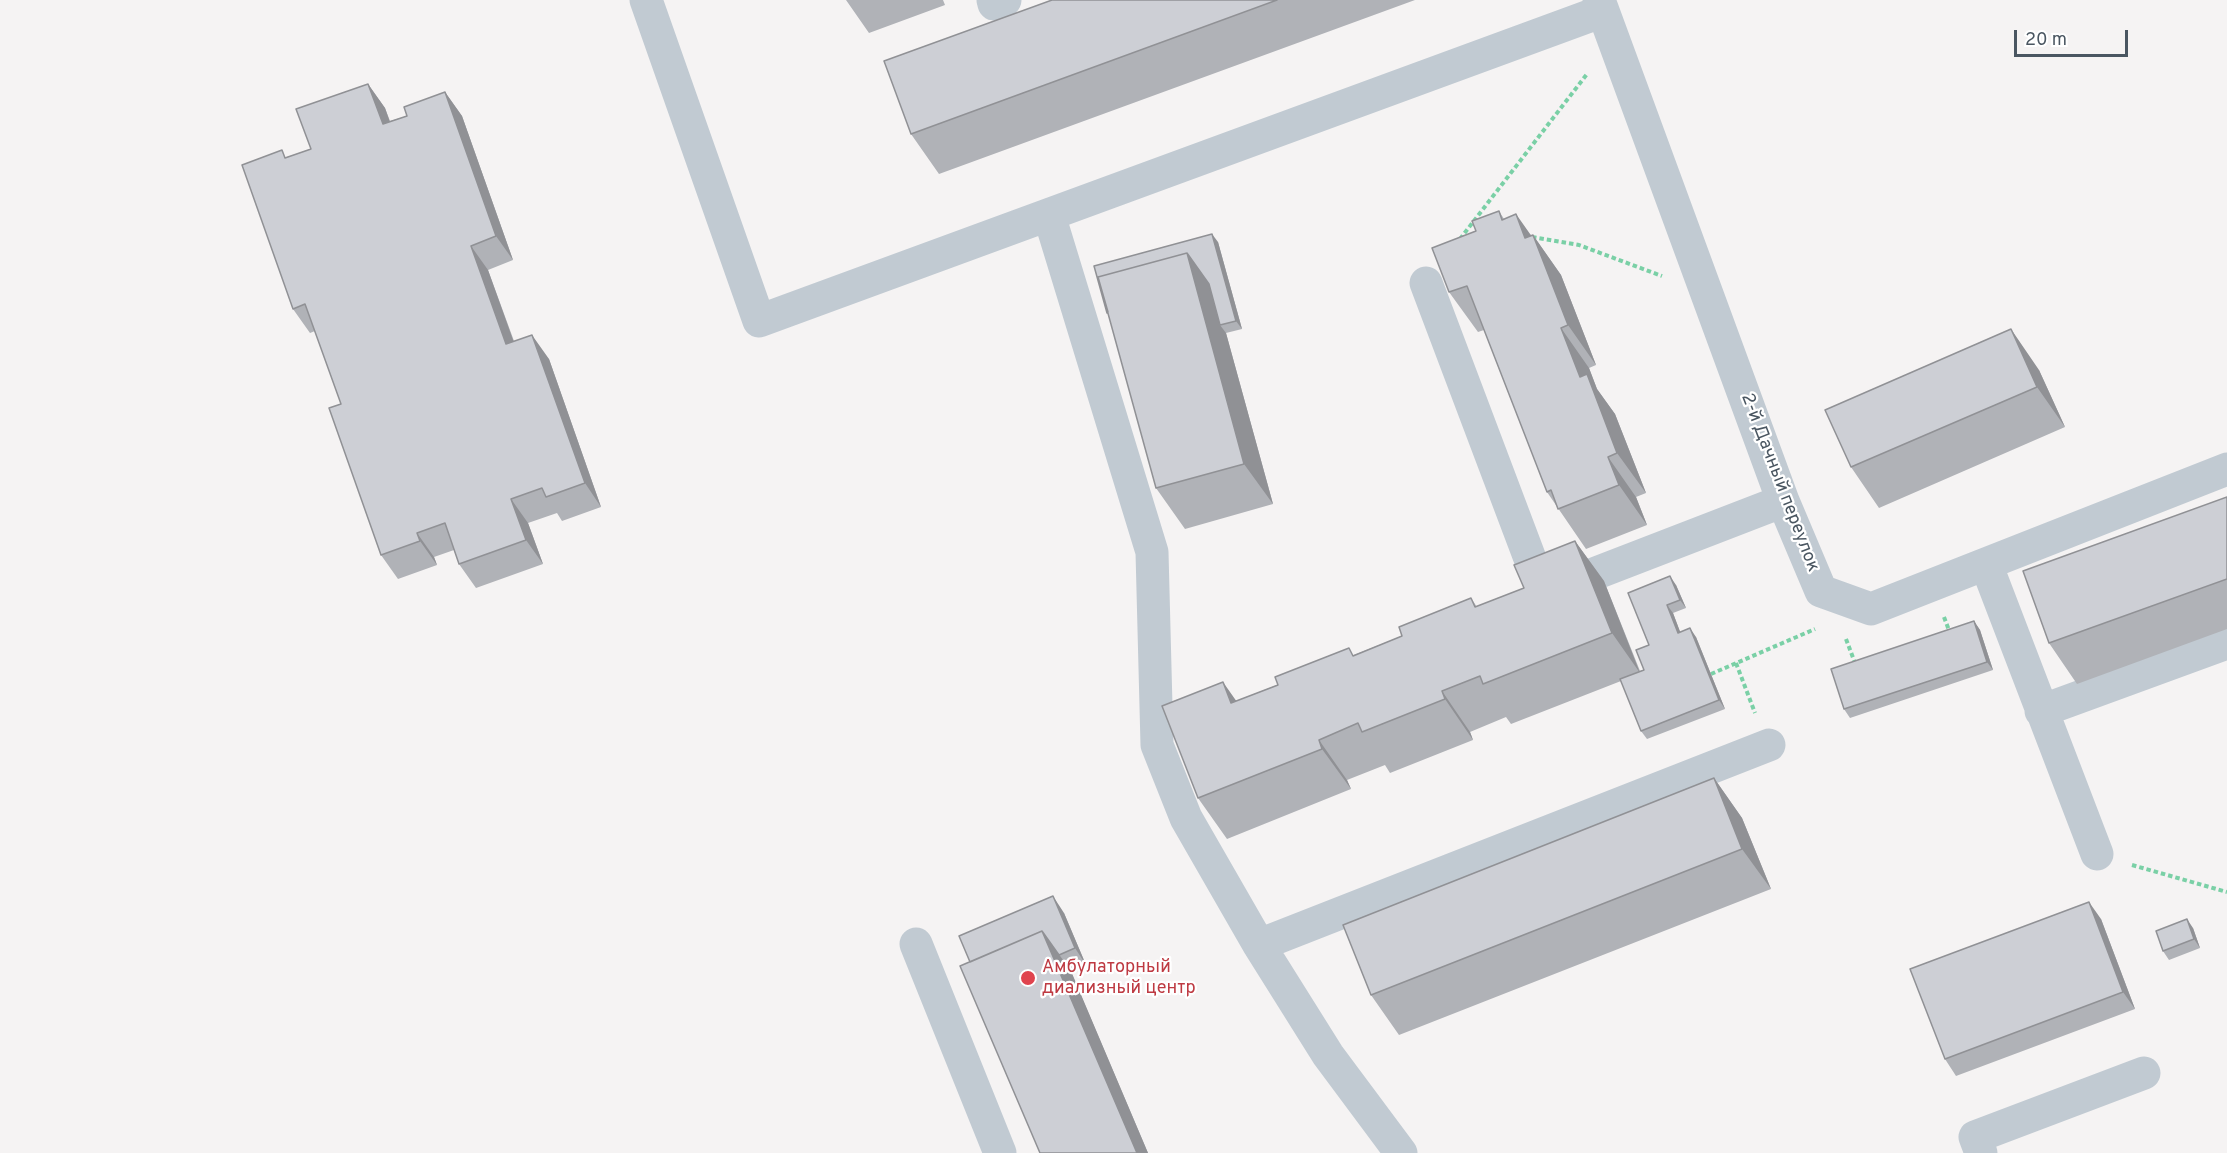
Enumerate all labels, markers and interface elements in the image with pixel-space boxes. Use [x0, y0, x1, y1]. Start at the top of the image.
scale bar [2017, 18, 2131, 56]
text: 20 m [2025, 29, 2067, 52]
street label: 2-й Дачный переулок [1735, 391, 1823, 575]
place label: Амбулаторный диализный центр [1042, 957, 1196, 1000]
marker: Амбулаторный диализный центр [1019, 969, 1037, 987]

